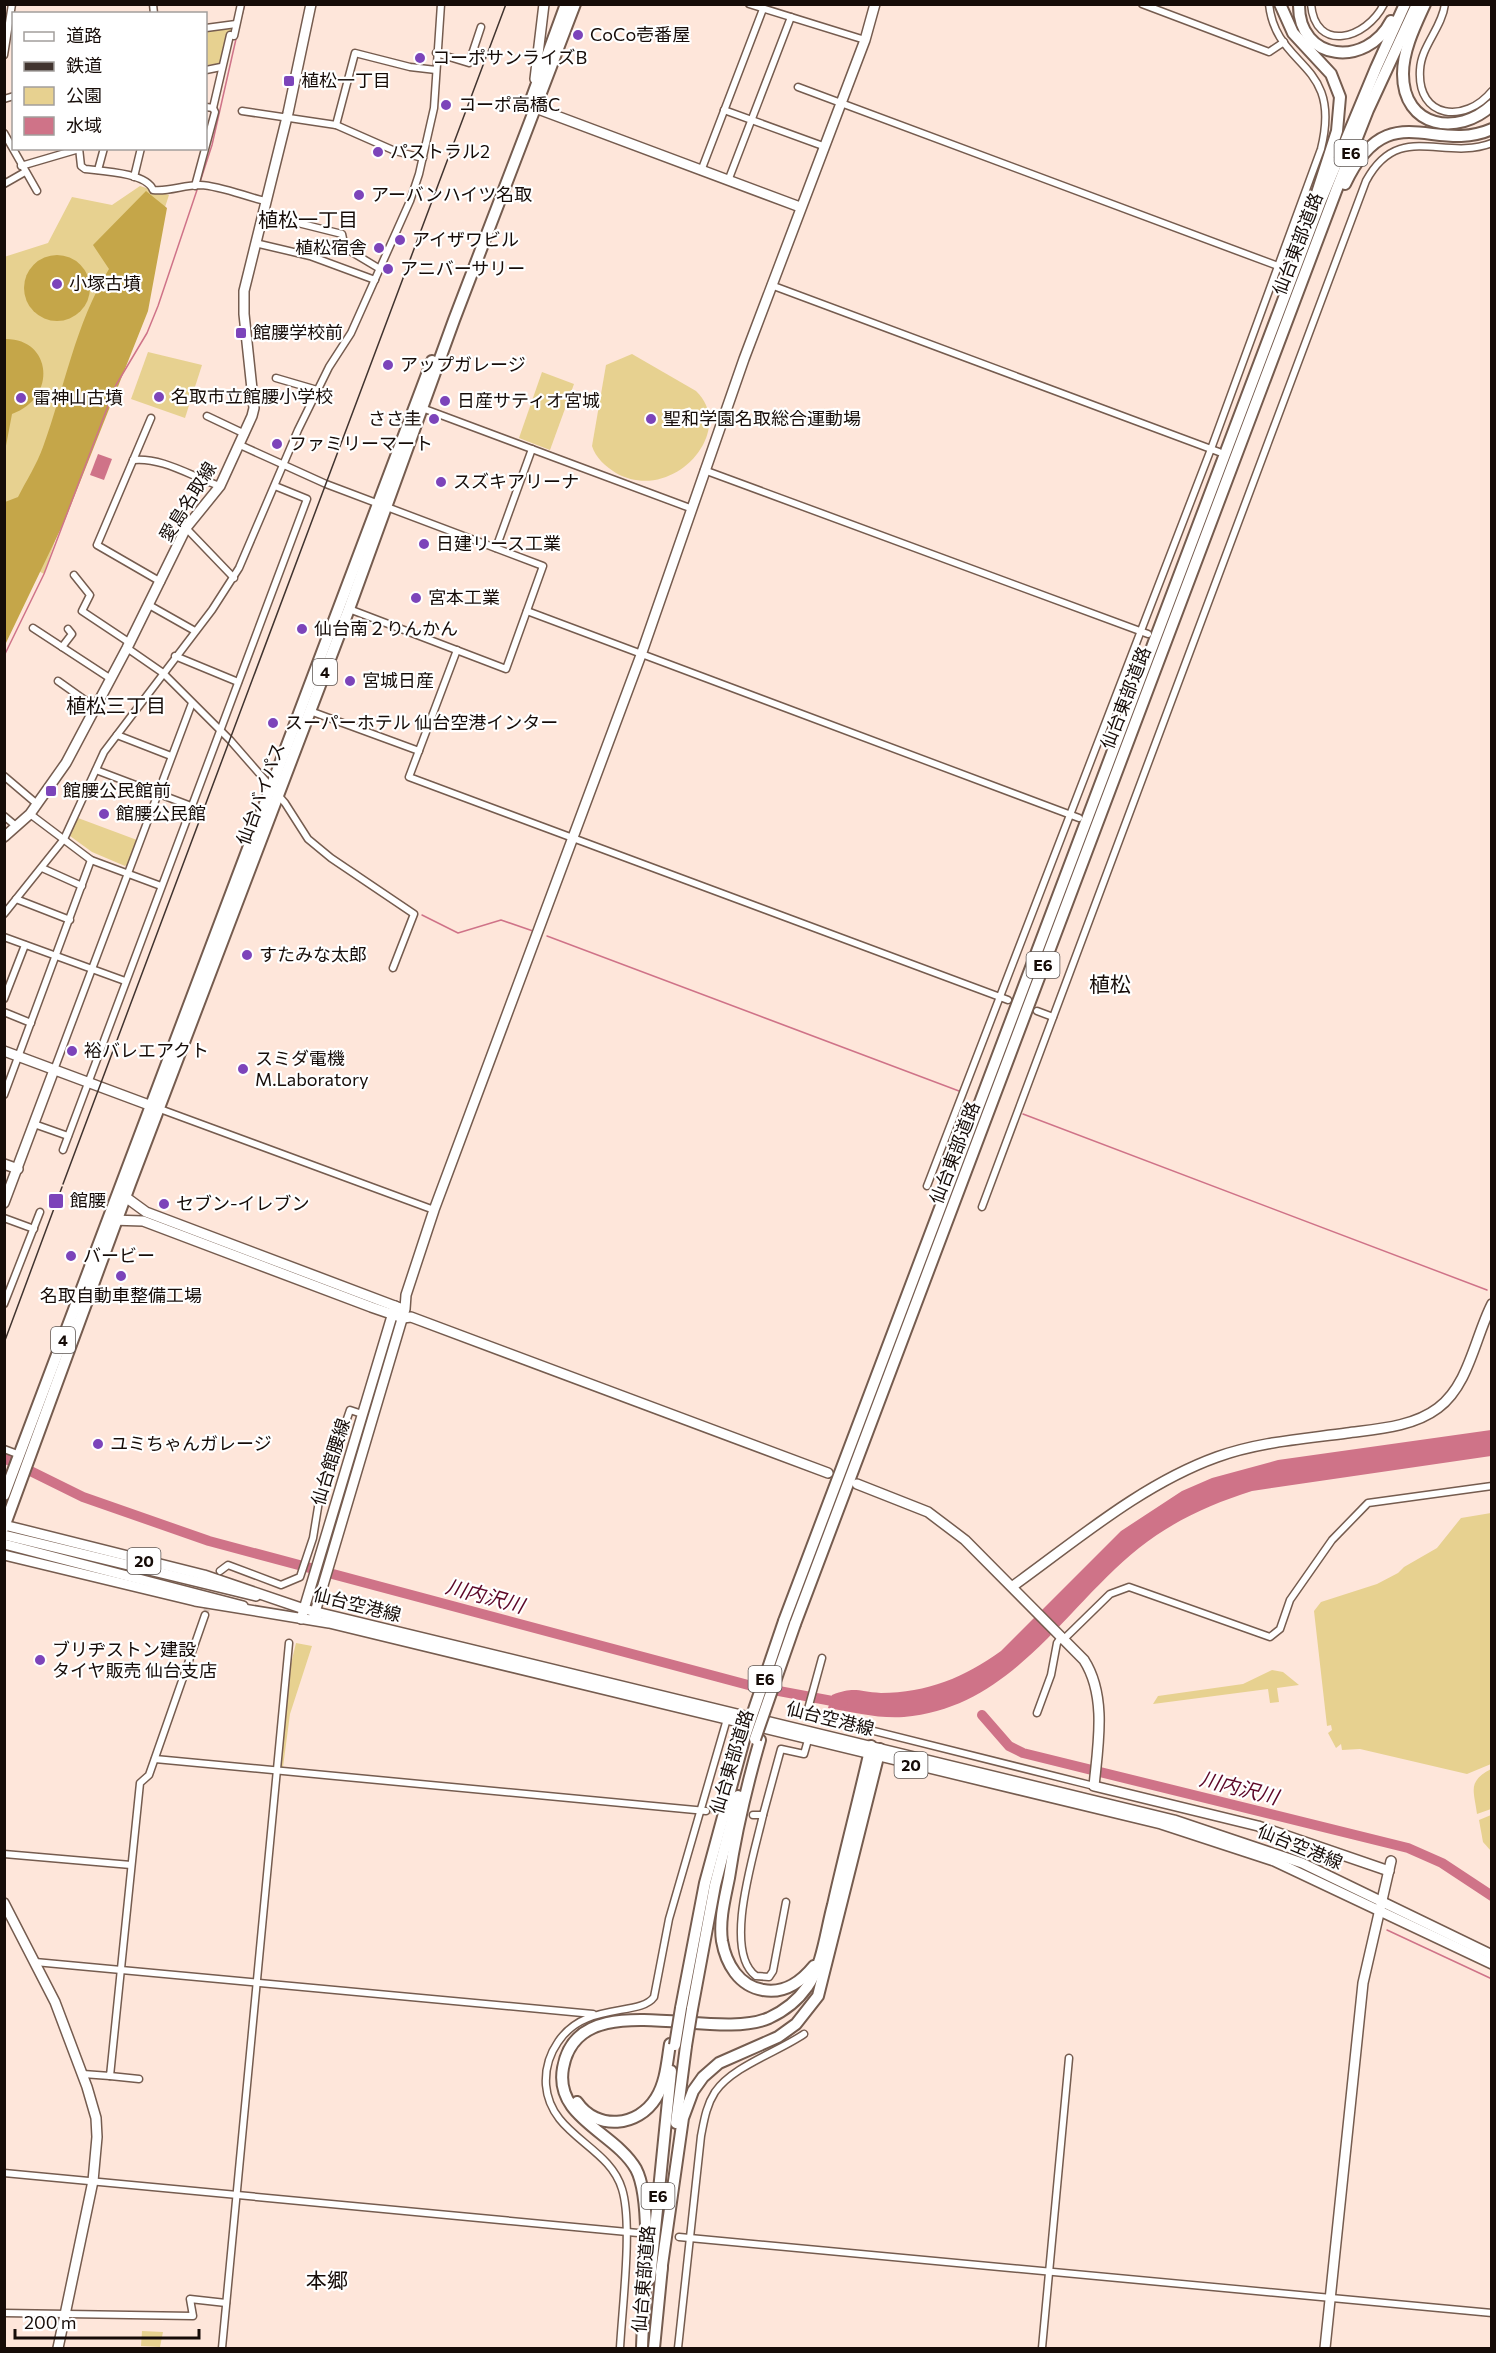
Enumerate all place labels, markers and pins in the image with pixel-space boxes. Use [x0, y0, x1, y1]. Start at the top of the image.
place label: CoCo壱番屋 [590, 23, 690, 45]
marker: CoCo壱番屋 [571, 28, 585, 42]
place label: コーポサンライズB [432, 46, 587, 68]
marker: コーポサンライズB [413, 51, 427, 65]
place label: 植松一丁目 [301, 69, 391, 91]
marker: 植松一丁目 [282, 74, 296, 88]
place label: コーポ高橋C [458, 93, 560, 115]
marker: コーポ高橋C [439, 98, 453, 112]
place label: パストラル2 [390, 140, 490, 162]
marker: パストラル2 [371, 145, 385, 159]
place label: アーバンハイツ名取 [371, 183, 532, 205]
marker: アーバンハイツ名取 [352, 188, 366, 202]
place label: アイザワビル [412, 228, 519, 250]
marker: アイザワビル [393, 233, 407, 247]
place label: 植松宿舎 [295, 236, 367, 258]
marker: 植松宿舎 [372, 241, 386, 255]
place label: アニバーサリー [400, 257, 525, 279]
marker: アニバーサリー [381, 262, 395, 276]
place label: 小塚古墳 [69, 272, 141, 294]
marker: 小塚古墳 [50, 277, 64, 291]
place label: 館腰学校前 [253, 321, 343, 343]
marker: 館腰学校前 [234, 326, 248, 340]
place label: アップガレージ [400, 353, 526, 375]
marker: アップガレージ [381, 358, 395, 372]
place label: 名取市立館腰小学校 [171, 385, 333, 407]
place label: 雷神山古墳 [33, 386, 123, 408]
place label: 日産サティオ宮城 [457, 389, 600, 411]
marker: 名取市立館腰小学校 [152, 390, 166, 404]
marker: 雷神山古墳 [14, 391, 28, 405]
marker: 日産サティオ宮城 [438, 394, 452, 408]
place label: ささ圭 [368, 407, 422, 429]
place label: 聖和学園名取総合運動場 [663, 407, 861, 429]
marker: ささ圭 [427, 412, 441, 426]
marker: 聖和学園名取総合運動場 [644, 412, 658, 426]
place label: ファミリーマート [289, 432, 433, 454]
marker: ファミリーマート [270, 437, 284, 451]
place label: スズキアリーナ [453, 470, 579, 492]
marker: スズキアリーナ [434, 475, 448, 489]
place label: 日建リース工業 [436, 532, 561, 554]
marker: 日建リース工業 [417, 537, 431, 551]
place label: 宮本工業 [428, 586, 500, 608]
marker: 宮本工業 [409, 591, 423, 605]
place label: 仙台南２りんかん [314, 617, 458, 639]
marker: 仙台南２りんかん [295, 622, 309, 636]
place label: 宮城日産 [362, 669, 434, 691]
marker: 宮城日産 [343, 674, 357, 688]
place label: スーパーホテル 仙台空港インター [285, 711, 558, 733]
marker: スーパーホテル 仙台空港インター [266, 716, 280, 730]
place label: 館腰公民館前 [63, 779, 171, 801]
marker: 館腰公民館前 [44, 784, 58, 798]
place label: 館腰公民館 [116, 802, 206, 824]
marker: 館腰公民館 [97, 807, 111, 821]
place label: すたみな太郎 [259, 943, 367, 965]
marker: すたみな太郎 [240, 948, 254, 962]
place label: 裕バレエアクト [84, 1039, 209, 1061]
marker: 裕バレエアクト [65, 1044, 79, 1058]
place label: スミダ電機 M.Laboratory [255, 1047, 369, 1090]
marker: スミダ電機 M.Laboratory [236, 1062, 250, 1076]
place label: 館腰 [70, 1189, 106, 1211]
marker: 館腰 [47, 1192, 65, 1210]
place label: セブン-イレブン [176, 1192, 310, 1214]
marker: セブン-イレブン [157, 1197, 171, 1211]
place label: バービー [83, 1244, 155, 1266]
marker: バービー [64, 1249, 78, 1263]
marker: 名取自動車整備工場 [114, 1269, 128, 1283]
place label: 名取自動車整備工場 [40, 1284, 202, 1306]
place label: ユミちゃんガレージ [110, 1432, 272, 1454]
marker: ユミちゃんガレージ [91, 1437, 105, 1451]
place label: ブリヂストン建設 タイヤ販売 仙台支店 [52, 1638, 217, 1681]
marker: ブリヂストン建設 タイヤ販売 仙台支店 [33, 1653, 47, 1667]

